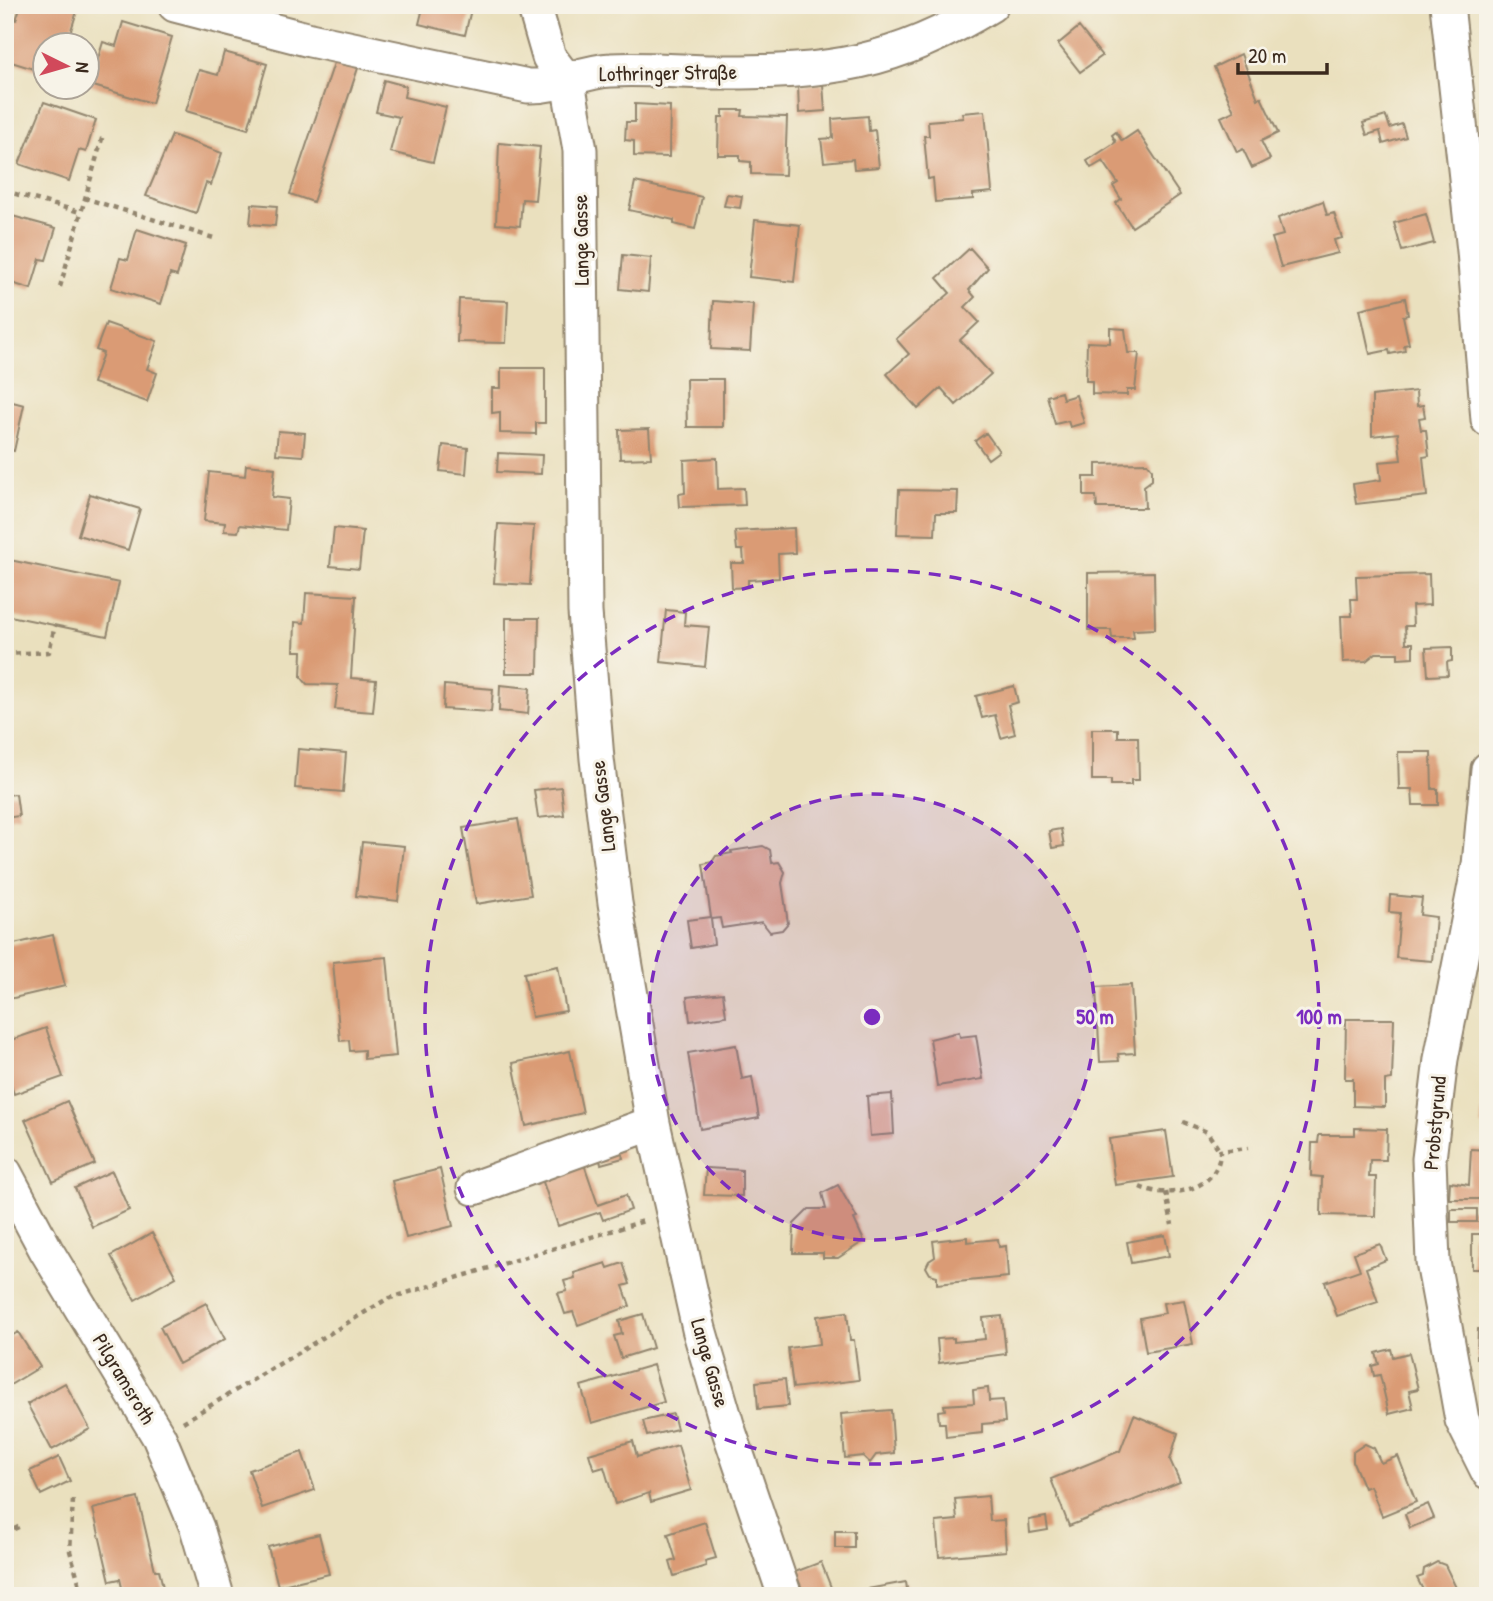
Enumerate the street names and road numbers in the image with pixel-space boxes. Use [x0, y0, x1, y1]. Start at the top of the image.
street label: Lothringer Straße [599, 57, 737, 88]
street label: Lange Gasse [565, 194, 596, 286]
street label: Lange Gasse [583, 759, 622, 853]
street label: Probstgrund [1416, 1075, 1453, 1171]
street label: Lange Gasse [684, 1315, 737, 1411]
street label: Pilgramsroth [86, 1328, 163, 1430]

